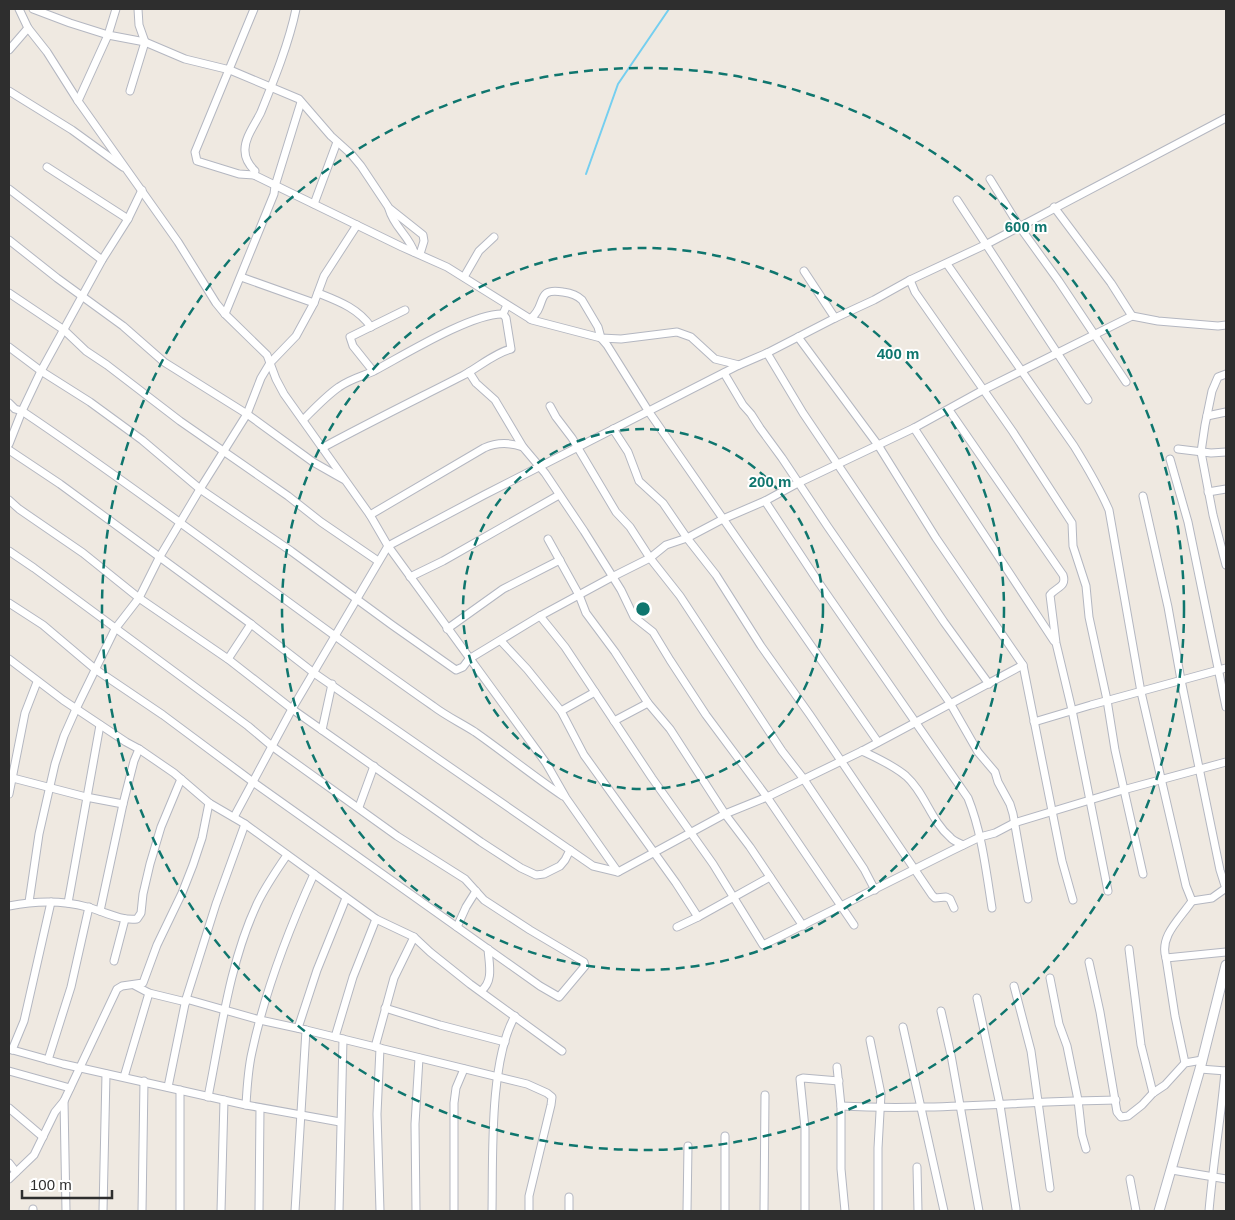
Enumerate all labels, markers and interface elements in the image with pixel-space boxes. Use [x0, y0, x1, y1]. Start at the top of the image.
text: 600 m [1005, 218, 1047, 235]
text: 400 m [877, 345, 919, 362]
text: 200 m [749, 473, 791, 490]
centre of rings [634, 600, 652, 618]
scale bar [22, 1168, 112, 1200]
text: 100 m [30, 1176, 72, 1193]

